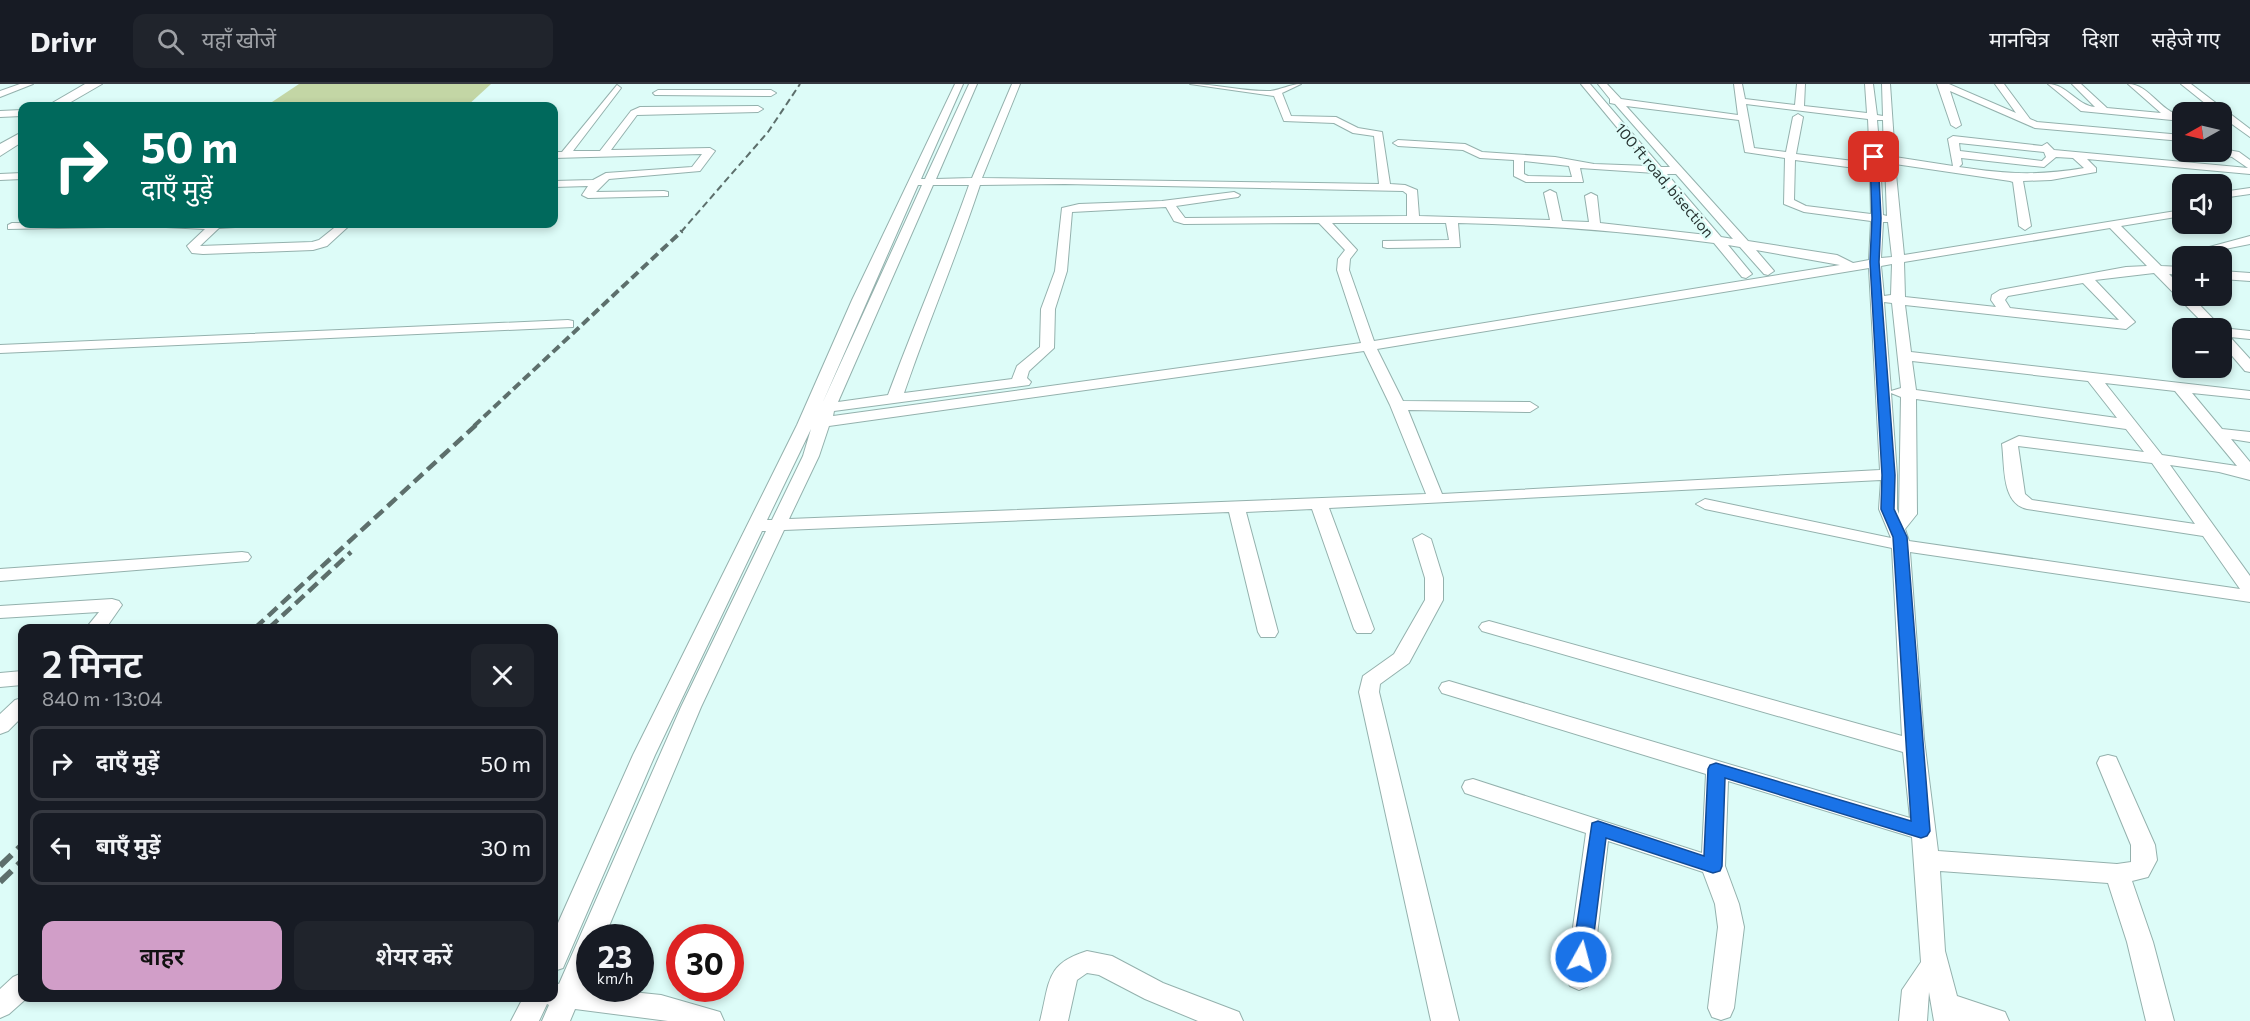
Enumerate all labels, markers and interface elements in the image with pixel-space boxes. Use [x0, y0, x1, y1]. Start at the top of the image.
search box [133, 14, 553, 68]
text: Drivr [30, 24, 97, 58]
icon: search [154, 25, 187, 58]
text: यहाँ खोजें [202, 26, 276, 53]
text: मानचित्र [1989, 26, 2049, 51]
text: दिशा [2082, 26, 2119, 51]
text: सहेजे गए [2152, 26, 2220, 51]
north arrow [2172, 102, 2232, 162]
map controls [2172, 102, 2232, 378]
street label: 100 ft road, bisection [1612, 119, 1718, 241]
text: 50 m [141, 120, 238, 172]
icon: right [42, 126, 120, 204]
pin [1848, 131, 1899, 182]
icon: arrive [1857, 140, 1890, 173]
text: दाएँ मुड़ें [141, 172, 213, 205]
button: sound [2172, 174, 2232, 234]
button: + [2172, 246, 2232, 306]
button: − [2172, 318, 2232, 378]
text: 2 मिनट [42, 641, 142, 685]
button: close [471, 644, 534, 707]
text: 840 m · 13:04 [42, 686, 163, 710]
icon: right [45, 747, 78, 780]
text: दाएँ मुड़ें [96, 748, 159, 775]
text: 50 m [481, 750, 531, 777]
icon: left [45, 831, 78, 864]
text: बाएँ मुड़ें [96, 832, 161, 859]
text: 30 m [481, 834, 531, 861]
button: बाहर [42, 921, 282, 990]
button: शेयर करें [294, 921, 534, 990]
speed limit sign: 30 [666, 924, 744, 1002]
position arrow [1549, 925, 1613, 989]
text: 23 [598, 937, 632, 974]
text: km/h [597, 969, 633, 987]

